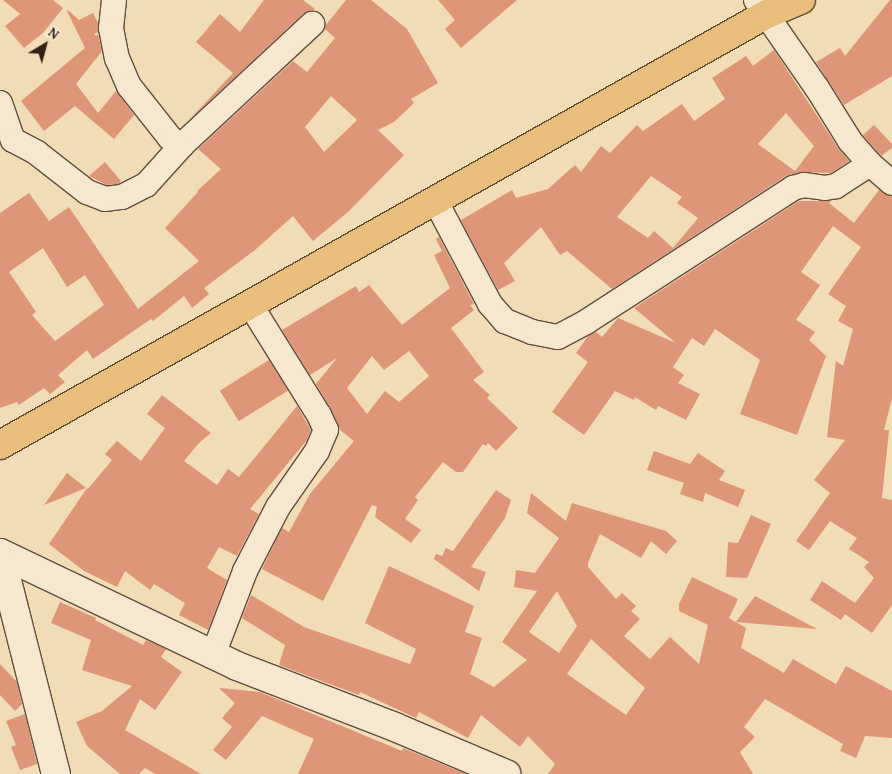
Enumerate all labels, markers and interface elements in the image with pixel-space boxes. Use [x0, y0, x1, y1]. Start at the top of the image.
north arrow [20, 20, 70, 70]
text: N [44, 22, 64, 44]

